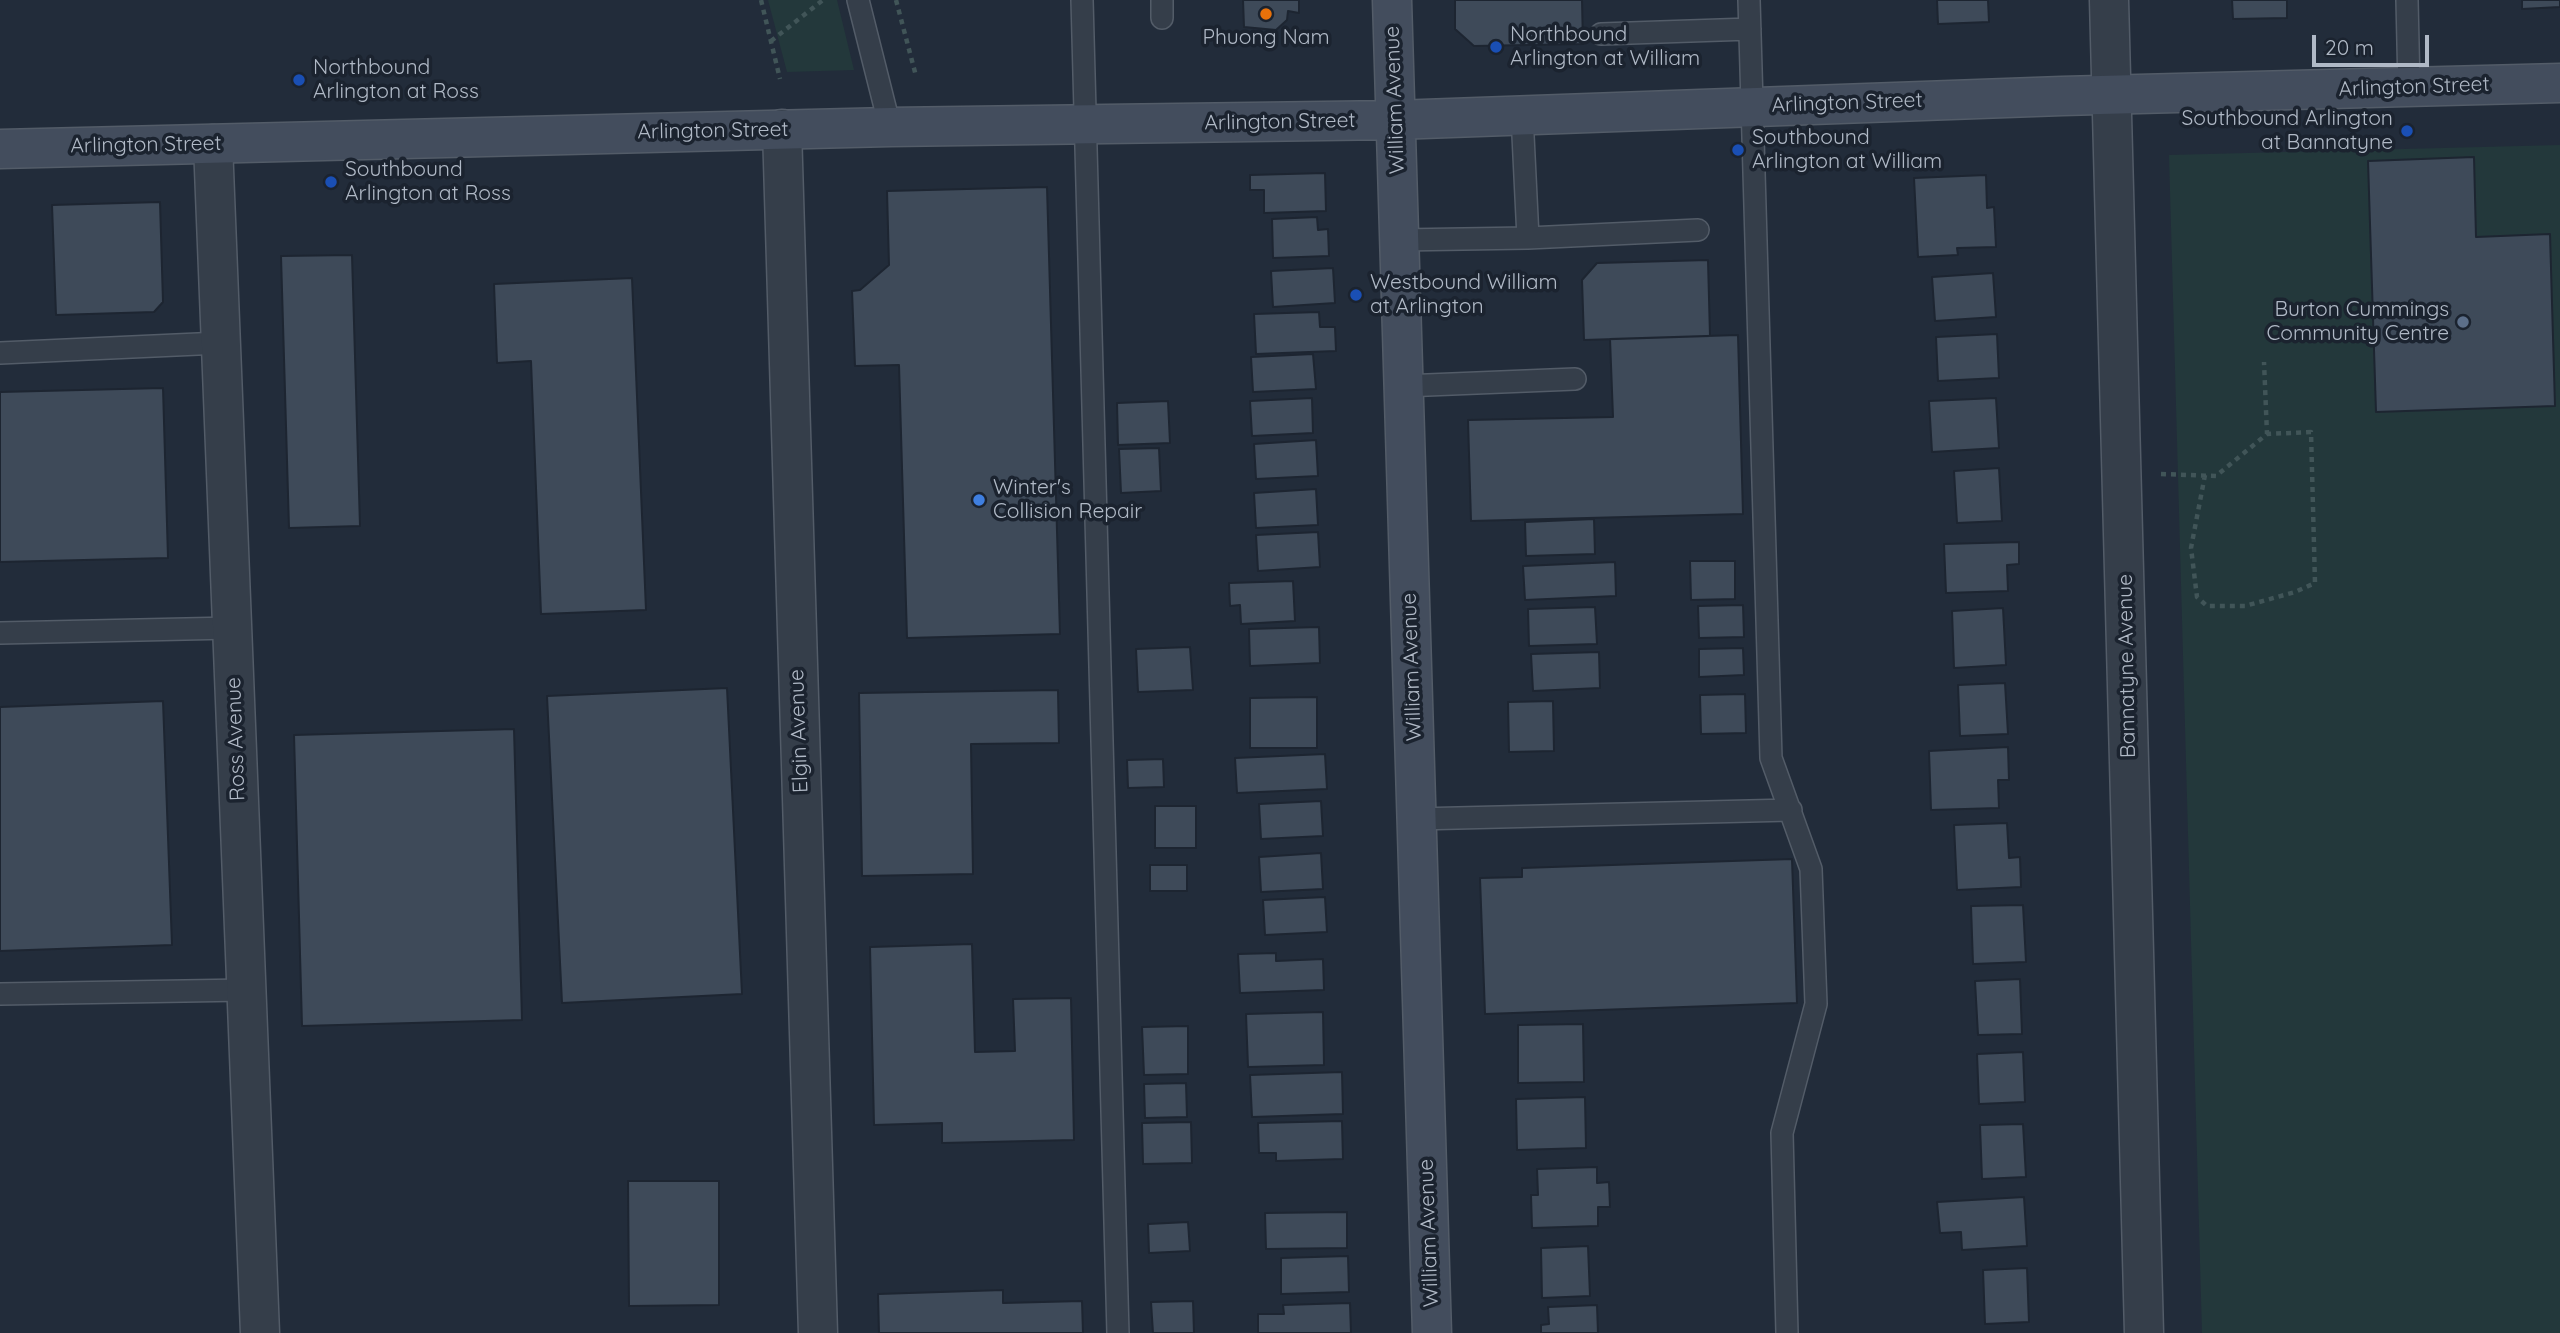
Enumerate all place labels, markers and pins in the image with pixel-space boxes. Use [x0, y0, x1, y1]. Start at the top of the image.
marker: Phuong Nam [1258, 6, 1274, 22]
place label: Northbound Arlington at William [1510, 22, 1700, 72]
place label: Phuong Nam [1202, 25, 1330, 51]
marker: Northbound Arlington at William [1488, 39, 1504, 55]
place label: Northbound Arlington at Ross [313, 55, 479, 105]
marker: Northbound Arlington at Ross [291, 72, 307, 88]
place label: Southbound Arlington at Bannatyne [2181, 106, 2393, 156]
marker: Southbound Arlington at Bannatyne [2399, 123, 2415, 139]
place label: Southbound Arlington at William [1752, 125, 1942, 175]
marker: Southbound Arlington at William [1730, 142, 1746, 158]
place label: Southbound Arlington at Ross [345, 157, 511, 207]
marker: Southbound Arlington at Ross [323, 174, 339, 190]
place label: Westbound William at Arlington [1370, 270, 1558, 320]
marker: Westbound William at Arlington [1348, 287, 1364, 303]
place label: Burton Cummings Community Centre [2267, 297, 2449, 347]
marker: Burton Cummings Community Centre [2455, 314, 2471, 330]
place label: Winter's Collision Repair [993, 475, 1142, 525]
marker: Winter's Collision Repair [971, 492, 987, 508]

